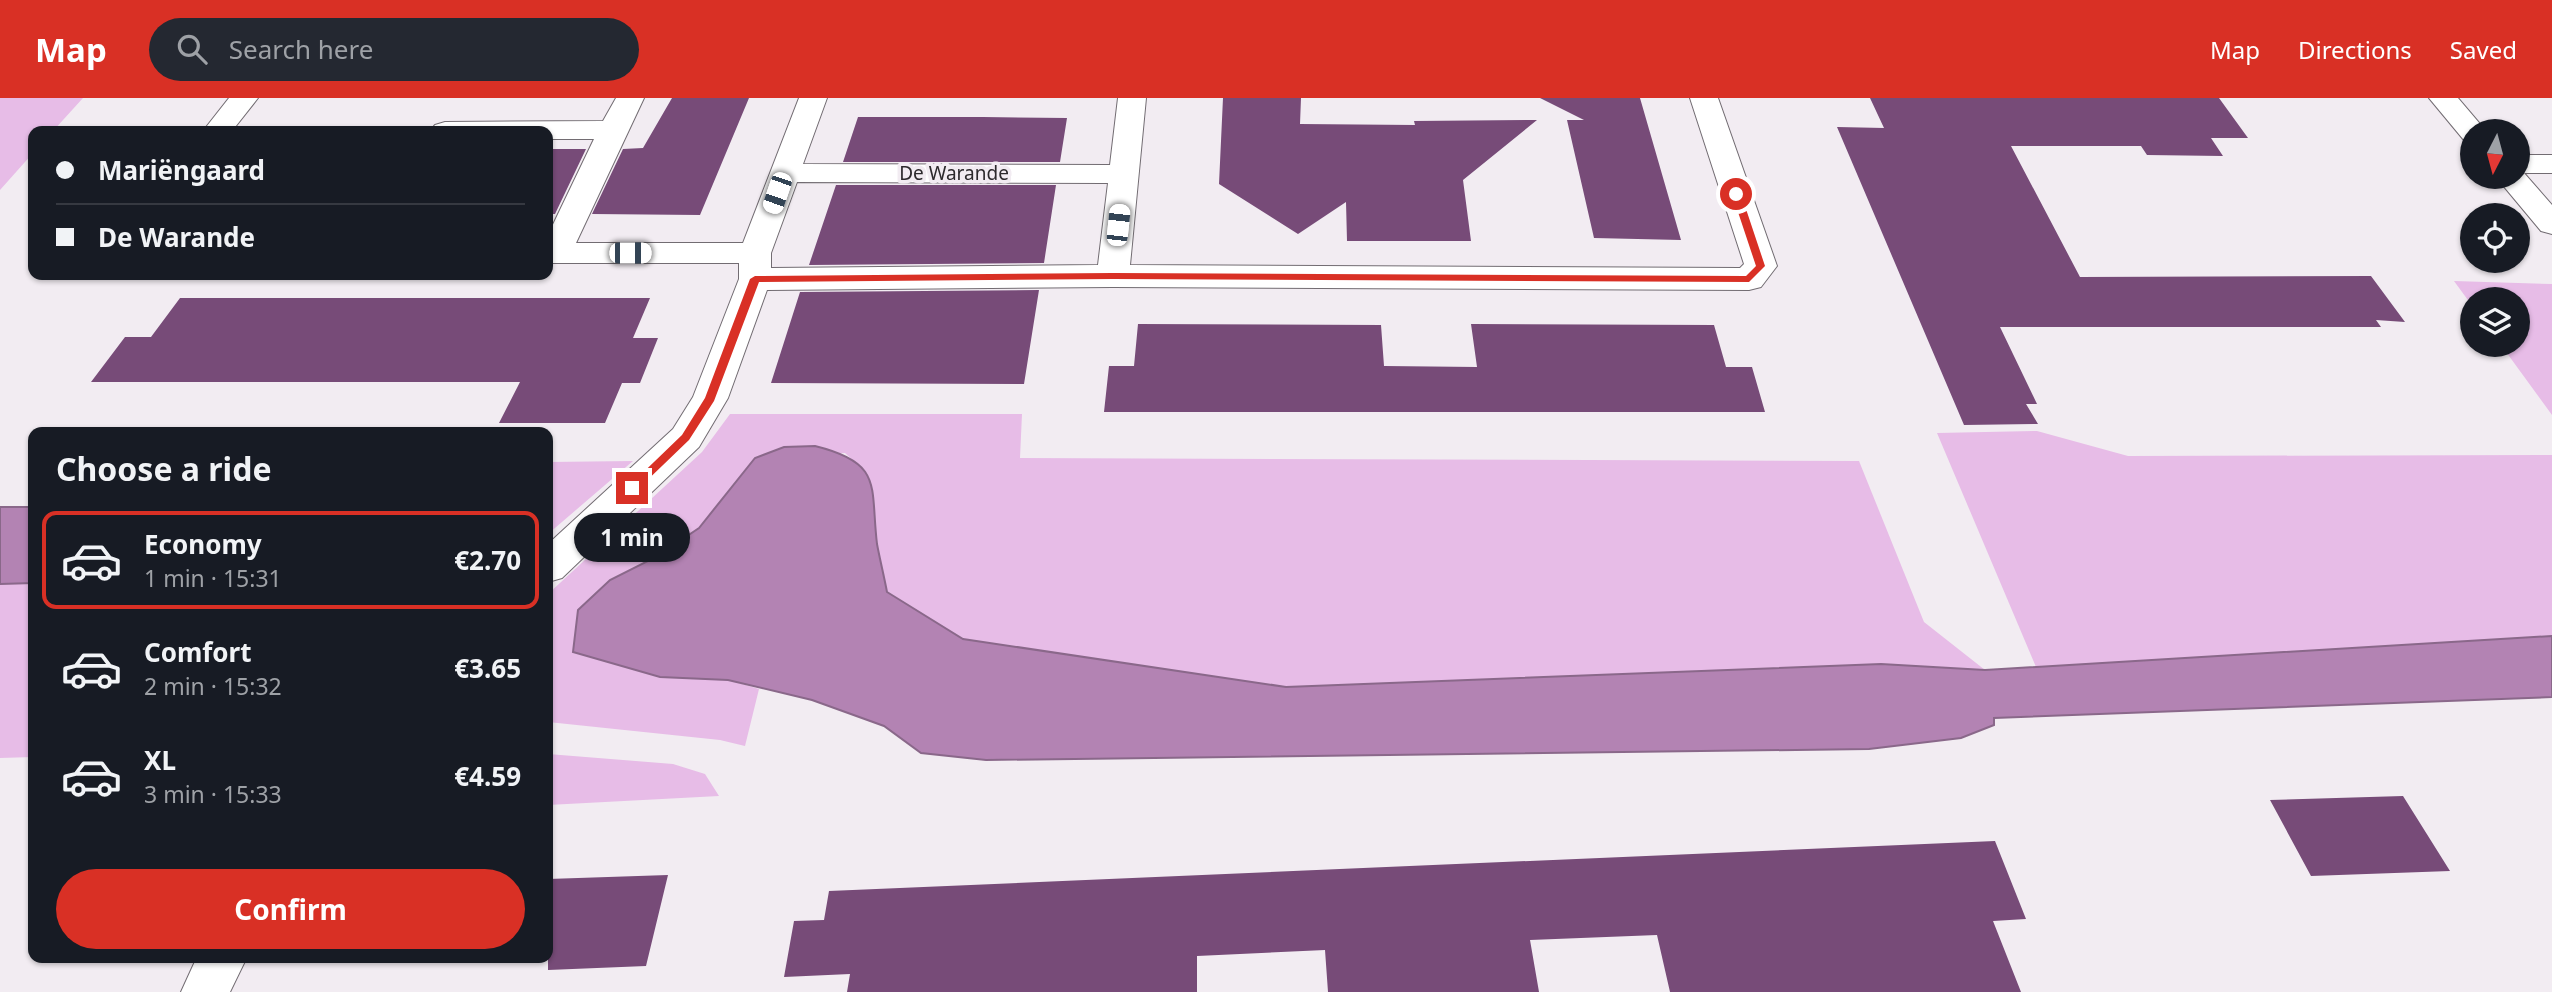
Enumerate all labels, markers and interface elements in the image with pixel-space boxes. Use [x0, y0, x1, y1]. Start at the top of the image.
search box [149, 18, 639, 81]
text: Map [35, 27, 107, 72]
icon: search [173, 30, 211, 68]
text: Search here [229, 31, 373, 67]
text: Map [2210, 33, 2260, 66]
text: Directions [2298, 33, 2412, 66]
text: Saved [2450, 33, 2517, 66]
north arrow [2460, 119, 2530, 189]
map controls [2460, 119, 2530, 357]
text: Mariëngaard [98, 152, 265, 188]
street label: De Warande [899, 160, 1009, 186]
car [761, 170, 794, 216]
route start [1720, 178, 1752, 210]
car [1106, 203, 1131, 247]
button: locate [2460, 203, 2530, 273]
text: De Warande [98, 219, 255, 255]
car [610, 243, 652, 264]
button: layers [2460, 287, 2530, 357]
text: Choose a ride [56, 447, 272, 490]
route end [616, 472, 648, 504]
callout: 1 min [574, 512, 690, 562]
text: 1 min [600, 521, 664, 553]
text: Economy [144, 526, 262, 562]
icon: car [60, 529, 123, 592]
text: €2.70 [454, 542, 521, 578]
text: 1 min · 15:31 [144, 562, 282, 594]
text: Comfort [144, 634, 252, 670]
icon: car [60, 637, 123, 700]
text: €3.65 [454, 650, 521, 686]
text: 2 min · 15:32 [144, 670, 282, 702]
text: XL [144, 742, 176, 778]
icon: car [60, 745, 123, 808]
text: €4.59 [454, 758, 521, 794]
text: 3 min · 15:33 [144, 778, 282, 810]
button: Confirm [56, 869, 525, 949]

